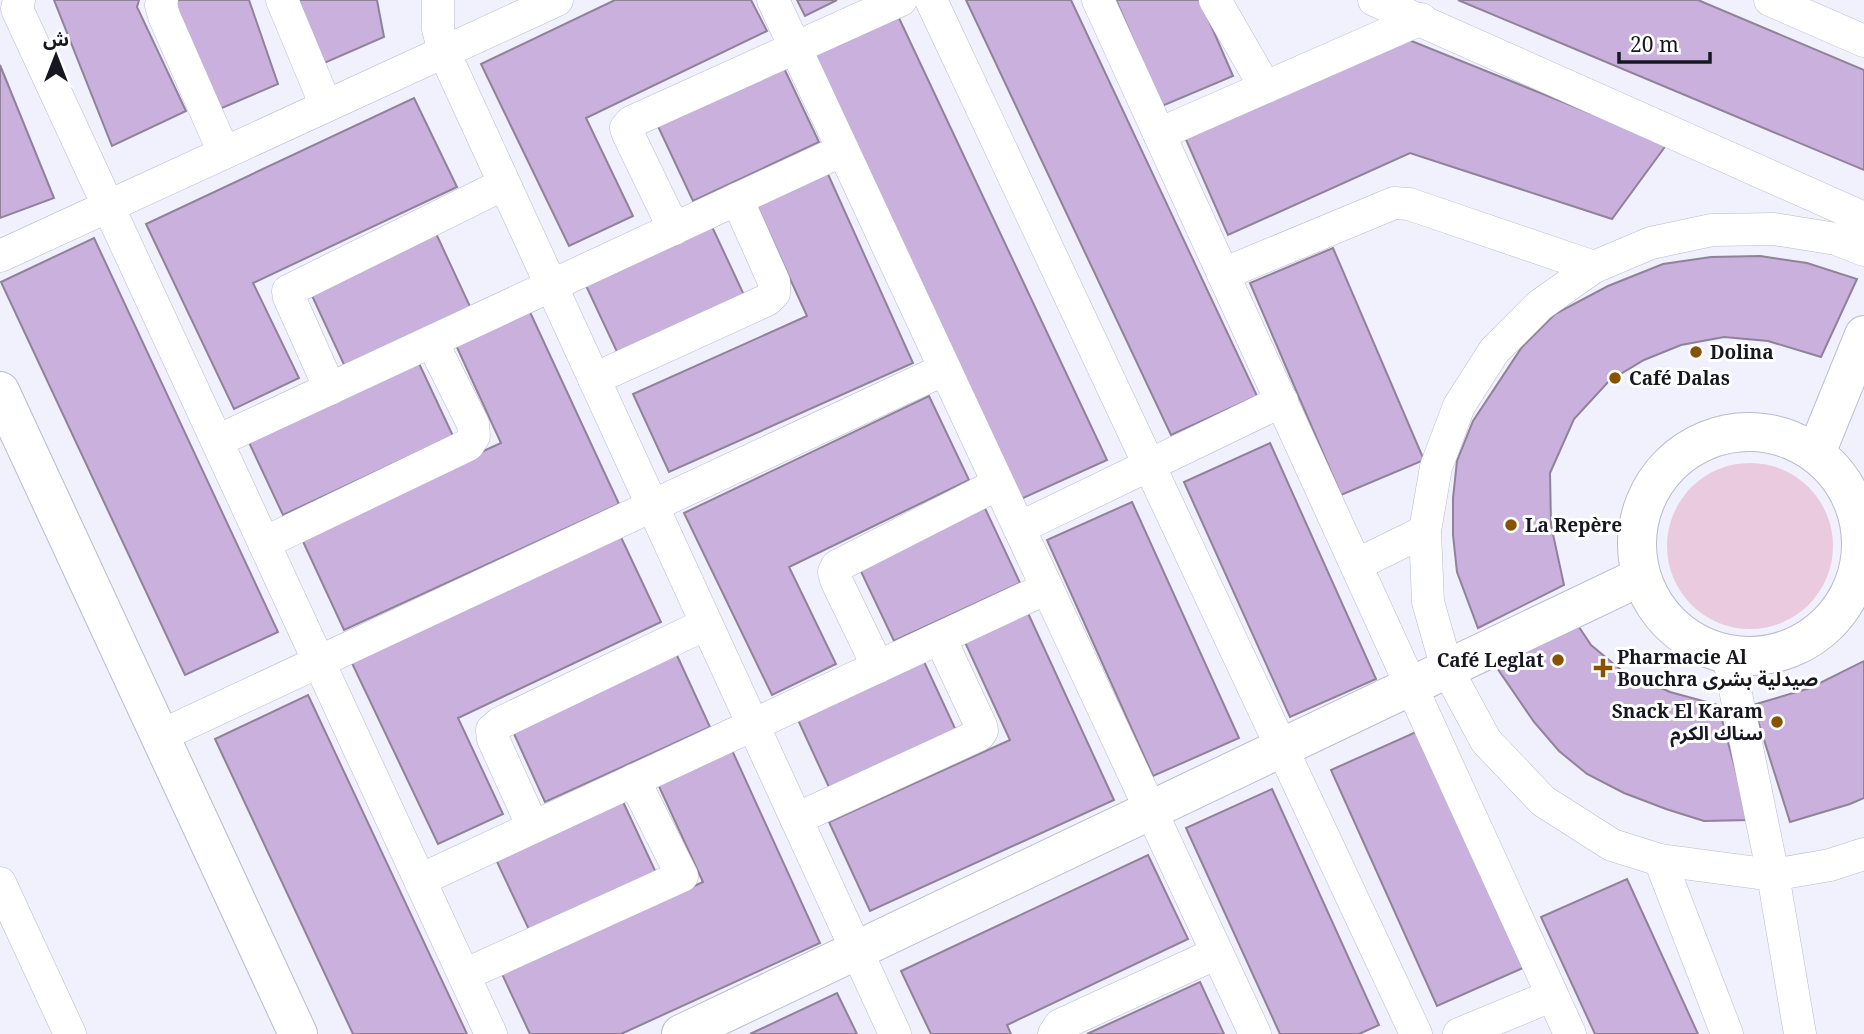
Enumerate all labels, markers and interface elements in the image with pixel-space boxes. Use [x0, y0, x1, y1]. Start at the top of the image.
north arrow [21, 21, 91, 91]
scale bar [1619, 21, 1710, 65]
text: ش [43, 26, 69, 52]
text: 20 m [1630, 30, 1679, 58]
place label: Dolina [1710, 339, 1774, 365]
marker: Dolina [1688, 344, 1704, 360]
place label: Café Dalas [1629, 365, 1730, 391]
marker: Café Dalas [1607, 370, 1623, 386]
place label: La Repère [1525, 512, 1622, 538]
marker: La Repère [1503, 517, 1519, 533]
place label: Pharmacie Al Bouchra صيدلية بشرى [1617, 644, 1818, 692]
place label: Café Leglat [1437, 647, 1544, 673]
marker: Café Leglat [1550, 652, 1566, 668]
marker: Pharmacie Al Bouchra صيدلية بشرى [1595, 660, 1611, 676]
place label: Snack El Karam سناك الكرم [1612, 698, 1763, 748]
marker: Snack El Karam سناك الكرم [1769, 714, 1785, 730]

